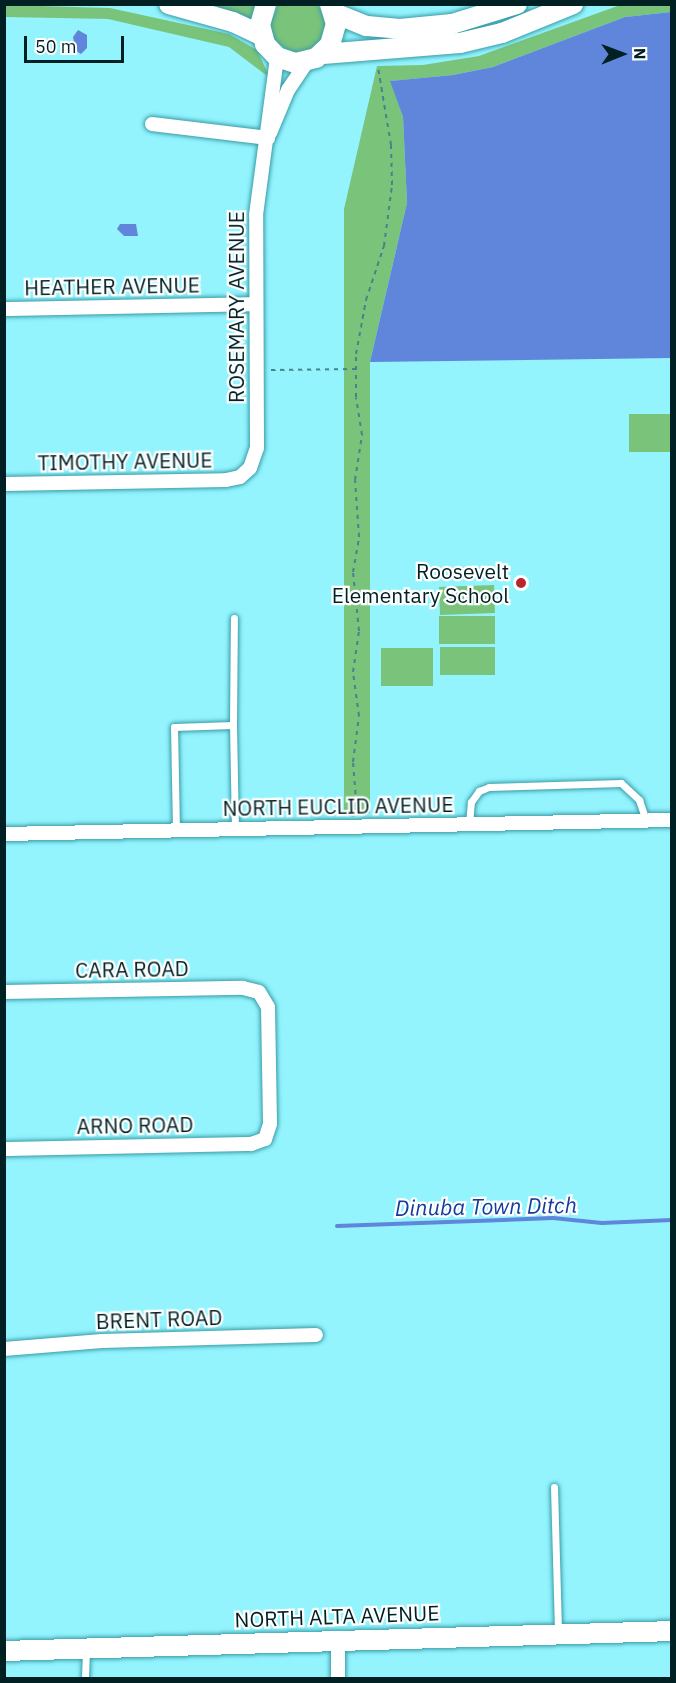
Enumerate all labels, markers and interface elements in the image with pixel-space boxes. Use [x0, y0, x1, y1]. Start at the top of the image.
scale bar [27, 24, 128, 62]
north arrow [592, 24, 652, 84]
text: 50 m [35, 35, 77, 58]
text: N [630, 48, 650, 60]
street label: ROSEMARY AVENUE [223, 211, 249, 403]
street label: HEATHER AVENUE [24, 272, 200, 300]
street label: TIMOTHY AVENUE [37, 447, 213, 475]
place label: Roosevelt Elementary School [332, 558, 509, 608]
marker: Roosevelt Elementary School [514, 576, 528, 590]
street label: NORTH EUCLID AVENUE [222, 791, 454, 821]
street label: CARA ROAD [75, 955, 189, 983]
street label: ARNO ROAD [76, 1111, 194, 1139]
water label: Dinuba Town Ditch [395, 1191, 577, 1221]
street label: BRENT ROAD [95, 1304, 223, 1334]
street label: NORTH ALTA AVENUE [234, 1600, 440, 1632]

